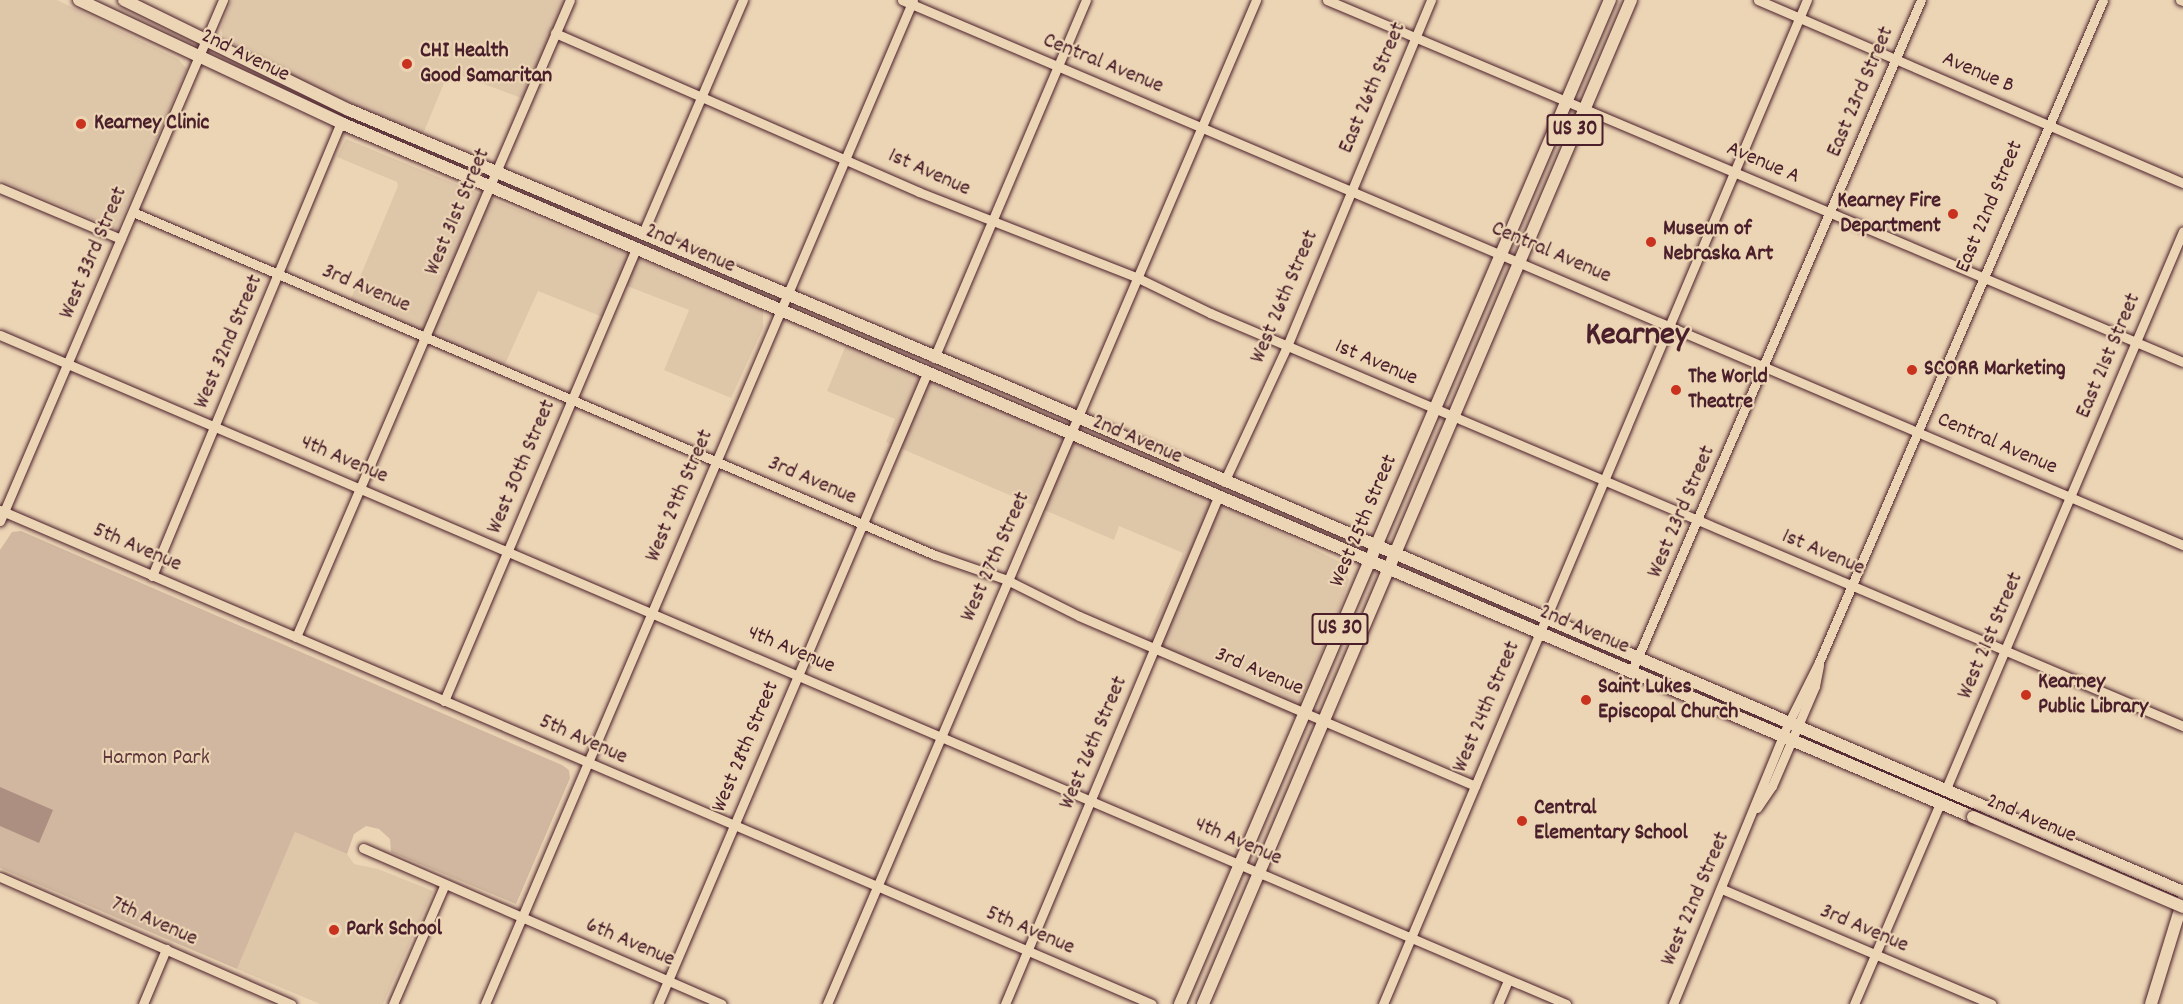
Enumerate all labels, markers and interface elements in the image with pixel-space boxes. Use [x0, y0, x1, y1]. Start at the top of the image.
street label: East 26th Street [1334, 18, 1412, 158]
street label: 2nd Avenue [196, 23, 294, 89]
street label: East 23rd Street [1822, 23, 1900, 161]
street label: Central Avenue [1039, 28, 1167, 100]
place label: CHI Health Good Samaritan [420, 38, 552, 90]
street label: Avenue B [1938, 46, 2018, 100]
marker: CHI Health Good Samaritan [398, 55, 416, 73]
place label: Kearney Clinic [94, 111, 209, 137]
road number: US 30 [1546, 112, 1604, 148]
marker: Kearney Clinic [72, 115, 90, 133]
street label: Avenue A [1722, 136, 1804, 190]
street label: East 22nd Street [1950, 137, 2030, 277]
street label: 1st Avenue [884, 143, 974, 203]
street label: West 31st Street [419, 145, 497, 279]
street label: West 33rd Street [54, 183, 134, 323]
place label: Kearney Fire Department [1837, 188, 1941, 240]
marker: Kearney Fire Department [1946, 207, 1960, 221]
street label: Central Avenue [1487, 216, 1615, 290]
place label: Museum of Nebraska Art [1663, 216, 1773, 268]
street label: 2nd Avenue [641, 218, 739, 280]
street label: West 26th Street [1245, 227, 1325, 367]
marker: Museum of Nebraska Art [1644, 235, 1658, 249]
street label: 3rd Avenue [318, 259, 414, 319]
street label: West 32nd Street [189, 271, 269, 413]
street label: East 21st Street [2071, 290, 2147, 422]
district label: Kearney [1585, 317, 1689, 357]
street label: 1st Avenue [1331, 334, 1421, 392]
place label: SCORR Marketing [1924, 357, 2066, 383]
marker: SCORR Marketing [1905, 363, 1919, 377]
place label: The World Theatre [1688, 364, 1768, 416]
marker: The World Theatre [1669, 383, 1683, 397]
street label: West 30th Street [482, 396, 562, 538]
street label: Central Avenue [1933, 407, 2061, 481]
street label: 2nd Avenue [1088, 409, 1186, 471]
street label: West 29th Street [640, 426, 720, 566]
street label: 4th Avenue [296, 430, 392, 490]
street label: West 23rd Street [1642, 442, 1722, 582]
street label: 3rd Avenue [764, 451, 860, 511]
street label: West 25th Street [1324, 451, 1404, 591]
street label: West 27th Street [956, 488, 1036, 626]
street label: 5th Avenue [89, 518, 185, 578]
street label: 1st Avenue [1778, 524, 1868, 582]
street label: West 21st Street [1952, 569, 2030, 703]
street label: 2nd Avenue [1535, 599, 1633, 661]
road number: US 30 [1312, 611, 1368, 647]
street label: 4th Avenue [743, 620, 839, 680]
street label: West 24th Street [1447, 637, 1527, 777]
street label: 3rd Avenue [1211, 642, 1307, 702]
place label: Kearney Public Library [2038, 669, 2148, 720]
street label: West 26th Street [1054, 673, 1134, 813]
place label: Saint Lukes Episcopal Church [1598, 674, 1738, 726]
street label: West 28th Street [707, 677, 785, 817]
marker: Kearney Public Library [2019, 688, 2033, 702]
marker: Saint Lukes Episcopal Church [1579, 693, 1593, 707]
street label: 5th Avenue [535, 709, 631, 771]
park label: Harmon Park [102, 746, 210, 772]
street label: 2nd Avenue [1982, 788, 2080, 850]
place label: Central Elementary School [1534, 795, 1688, 846]
street label: 4th Avenue [1190, 812, 1286, 872]
marker: Central Elementary School [1515, 814, 1529, 828]
street label: West 22nd Street [1656, 828, 1736, 970]
street label: 7th Avenue [107, 891, 201, 953]
street label: 3rd Avenue [1816, 899, 1912, 959]
street label: 5th Avenue [982, 901, 1078, 961]
street label: 6th Avenue [581, 912, 679, 974]
place label: Park School [346, 917, 442, 943]
marker: Park School [327, 923, 341, 937]

